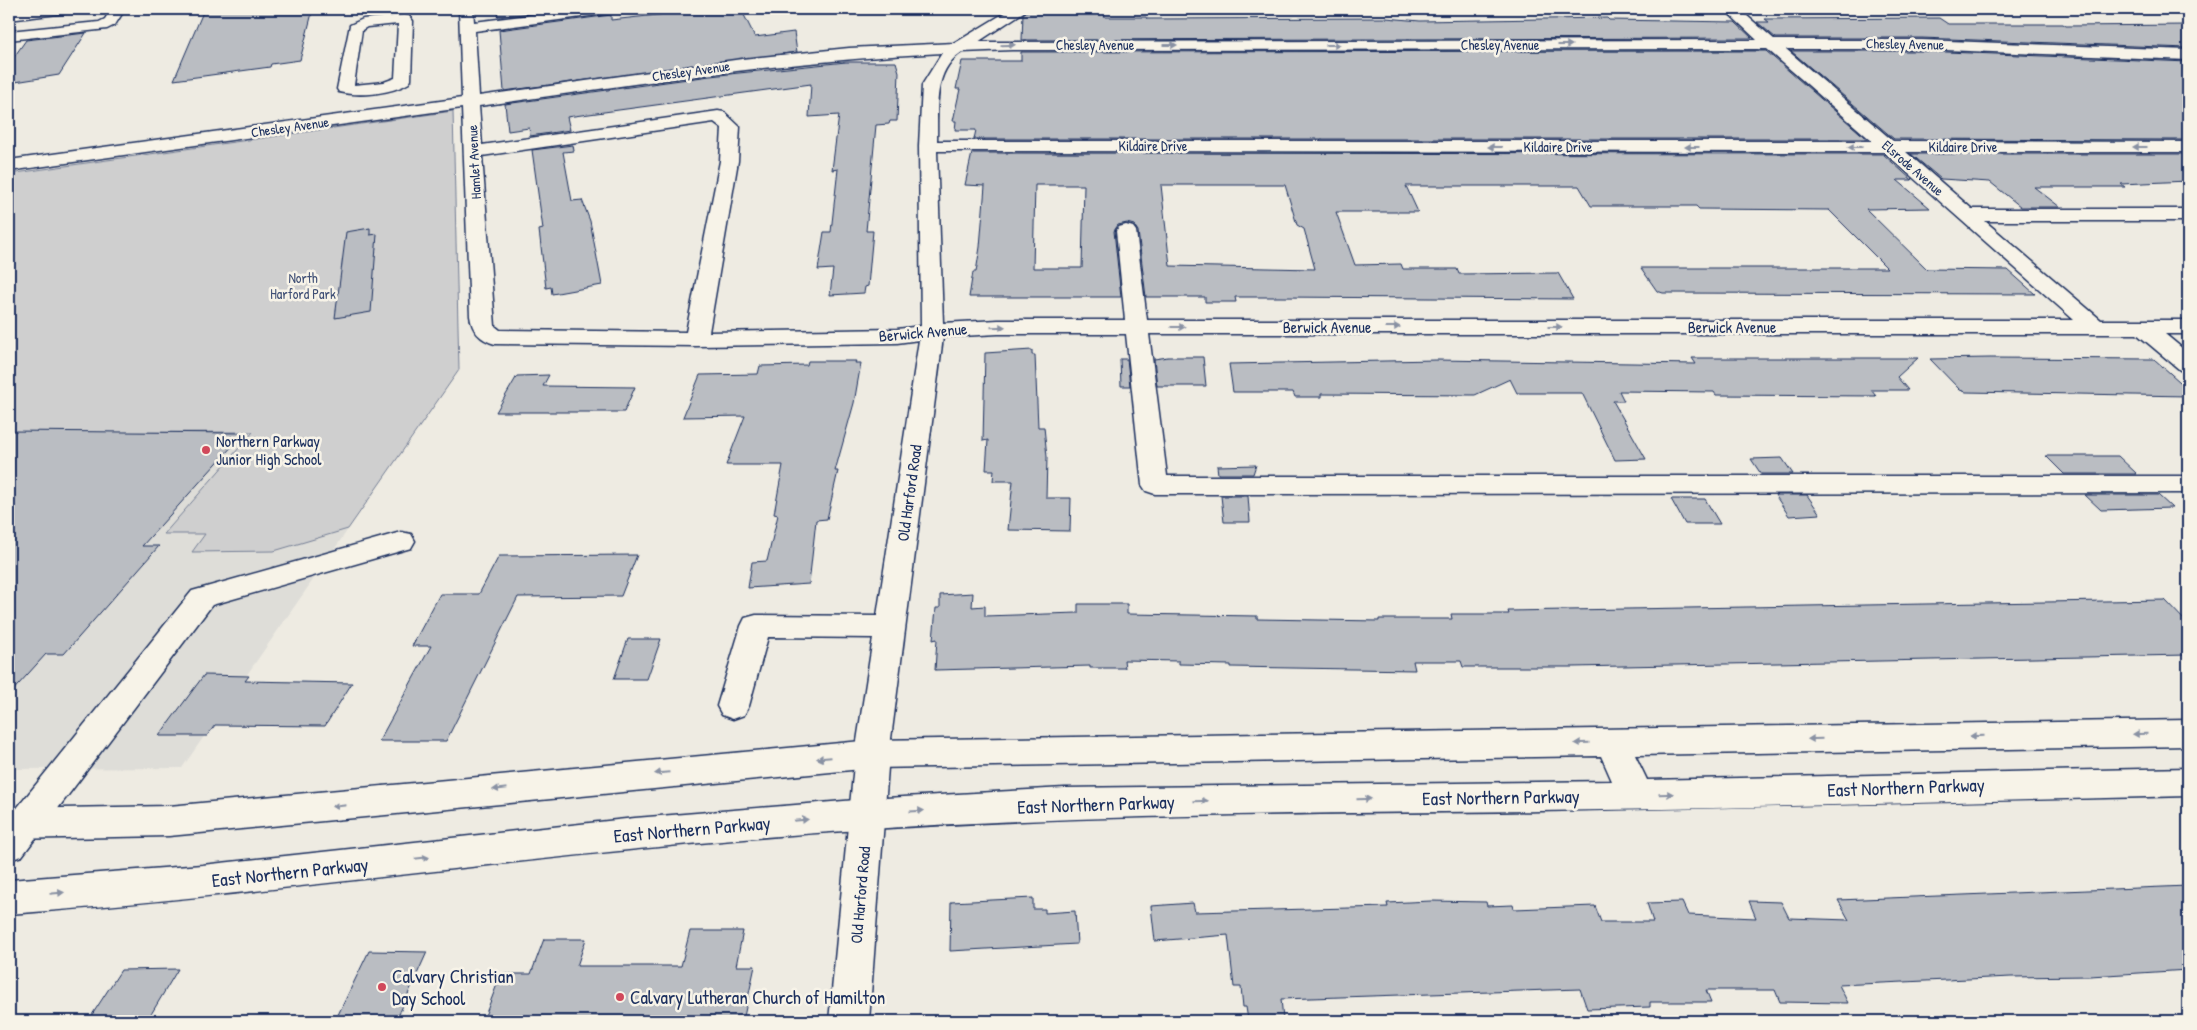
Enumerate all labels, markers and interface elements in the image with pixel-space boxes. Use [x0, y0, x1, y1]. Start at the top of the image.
street label: Chesley Avenue [1866, 33, 1945, 55]
street label: Chesley Avenue [1056, 35, 1135, 55]
street label: Chesley Avenue [1461, 35, 1540, 55]
one-way arrow [1000, 41, 1016, 49]
one-way arrow [1163, 41, 1179, 49]
one-way arrow [1325, 41, 1341, 49]
one-way arrow [1558, 41, 1574, 49]
street label: Chesley Avenue [651, 56, 732, 86]
street label: Chesley Avenue [250, 112, 331, 142]
street label: Hamlet Avenue [462, 124, 485, 200]
street label: Elsrode Avenue [1878, 135, 1949, 200]
street label: Kildaire Drive [1119, 136, 1188, 155]
street label: Kildaire Drive [1524, 137, 1593, 156]
street label: Kildaire Drive [1929, 137, 1998, 156]
one-way arrow [1486, 143, 1502, 151]
one-way arrow [1684, 143, 1700, 151]
one-way arrow [1846, 143, 1862, 151]
one-way arrow [2131, 143, 2147, 151]
park label: North Harford Park [270, 268, 336, 303]
street label: Berwick Avenue [1283, 316, 1372, 338]
street label: Berwick Avenue [1688, 316, 1777, 338]
street label: Berwick Avenue [878, 317, 969, 347]
one-way arrow [990, 323, 1006, 331]
one-way arrow [1170, 323, 1186, 331]
one-way arrow [1385, 323, 1401, 331]
one-way arrow [1548, 323, 1564, 331]
place label: Northern Parkway Junior High School [216, 430, 322, 470]
street label: Old Harford Road [891, 443, 927, 543]
marker: Northern Parkway Junior High School [200, 444, 212, 456]
one-way arrow [2131, 730, 2147, 738]
one-way arrow [1969, 733, 1985, 741]
one-way arrow [1806, 735, 1822, 743]
one-way arrow [1574, 739, 1590, 747]
one-way arrow [815, 755, 831, 763]
one-way arrow [654, 769, 670, 777]
street label: East Northern Parkway [1827, 771, 1985, 803]
street label: East Northern Parkway [1422, 783, 1580, 811]
one-way arrow [492, 785, 508, 793]
street label: East Northern Parkway [1017, 788, 1175, 820]
one-way arrow [1659, 790, 1675, 798]
one-way arrow [1356, 795, 1372, 803]
one-way arrow [1194, 797, 1210, 805]
one-way arrow [330, 802, 346, 810]
one-way arrow [909, 807, 925, 815]
street label: East Northern Parkway [612, 809, 772, 849]
one-way arrow [793, 816, 809, 824]
street label: Old Harford Road [845, 845, 875, 945]
street label: East Northern Parkway [210, 851, 370, 893]
one-way arrow [414, 854, 430, 862]
one-way arrow [50, 889, 66, 897]
place label: Calvary Christian Day School [392, 963, 514, 1011]
marker: Calvary Christian Day School [376, 981, 388, 993]
place label: Calvary Lutheran Church of Hamilton [630, 984, 885, 1010]
marker: Calvary Lutheran Church of Hamilton [614, 991, 626, 1003]

